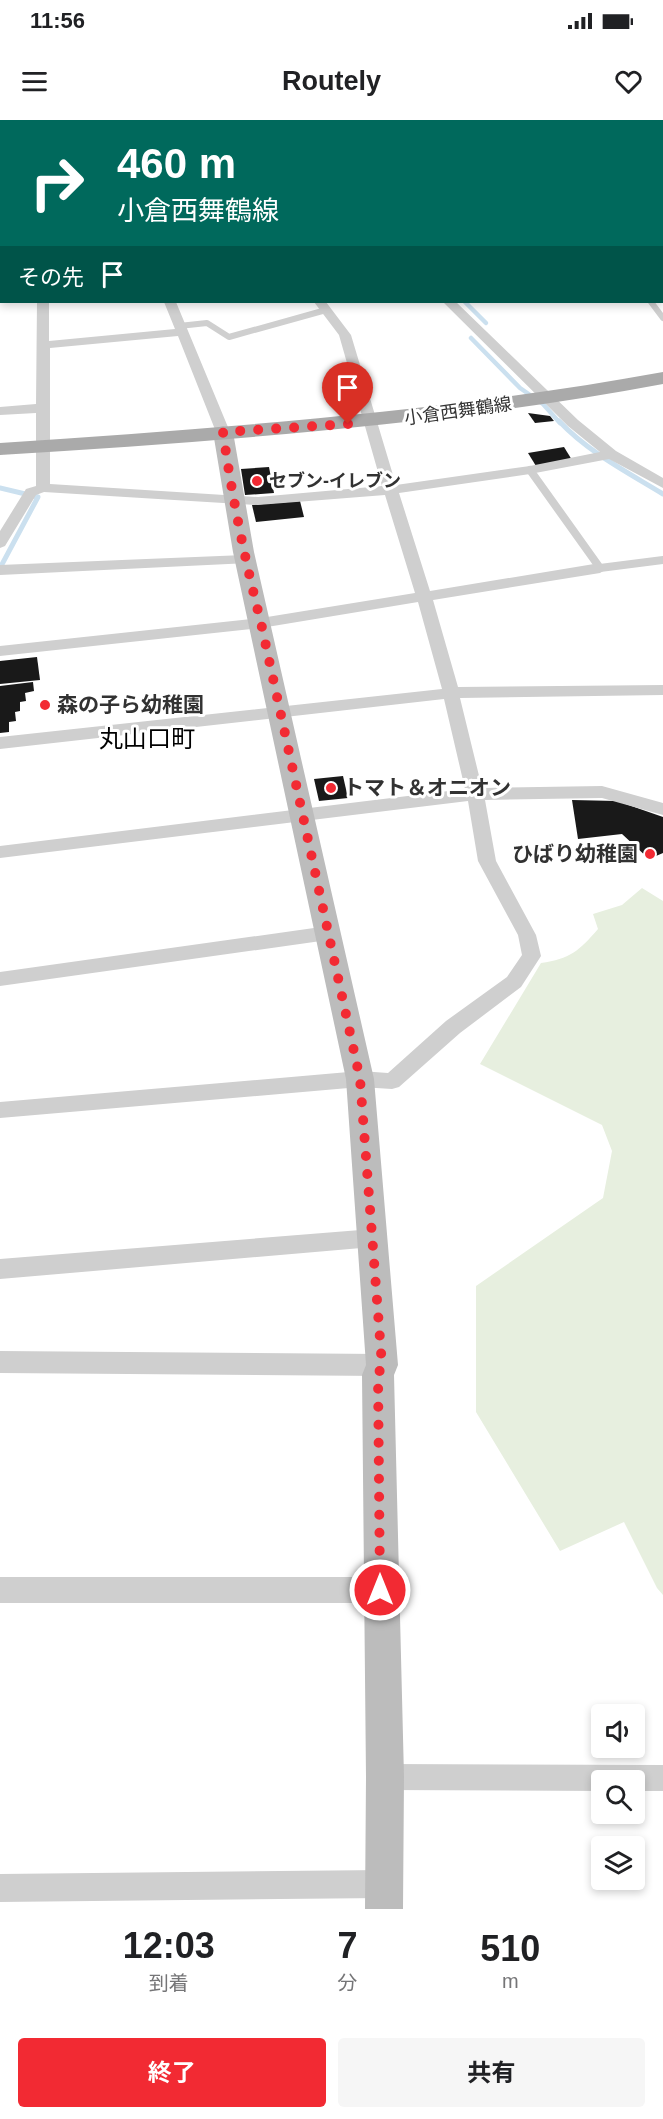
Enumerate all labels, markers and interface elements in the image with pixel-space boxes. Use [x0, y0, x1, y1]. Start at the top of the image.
text: 11:56 [30, 8, 85, 33]
icon: menu [18, 65, 51, 98]
icon: heart [612, 65, 645, 98]
text: Routely [282, 66, 381, 96]
text: 460 m [117, 140, 236, 187]
icon: right [18, 144, 96, 222]
text: 小倉西舞鶴線 [117, 196, 279, 226]
icon: arrive [96, 258, 129, 291]
text: その先 [18, 265, 84, 290]
pin [322, 362, 373, 424]
icon: arrive [331, 371, 364, 404]
street label: 小倉西舞鶴線 [403, 394, 513, 428]
place label: セブン-イレブン [269, 471, 401, 491]
marker: セブン-イレブン [250, 474, 264, 488]
place label: 森の子ら幼稚園 [57, 693, 204, 716]
marker: 森の子ら幼稚園 [38, 698, 52, 712]
district label: 丸山口町 [99, 725, 195, 752]
place label: トマト＆オニオン [343, 776, 511, 799]
marker: トマト＆オニオン [324, 781, 338, 795]
place label: ひばり幼稚園 [512, 842, 638, 865]
marker: ひばり幼稚園 [643, 847, 657, 861]
position arrow [348, 1558, 412, 1622]
map controls [591, 1704, 645, 1890]
button: sound [591, 1704, 645, 1758]
button: search [591, 1770, 645, 1824]
button: layers [591, 1836, 645, 1890]
text: 12:03 [123, 1925, 215, 1966]
text: 7 [337, 1925, 358, 1966]
text: 510 [480, 1928, 540, 1969]
text: m [502, 1970, 519, 1992]
text: 到着 [149, 1972, 189, 1994]
text: 分 [338, 1972, 358, 1994]
button: 終了 [18, 2038, 326, 2107]
button: 共有 [338, 2038, 645, 2107]

